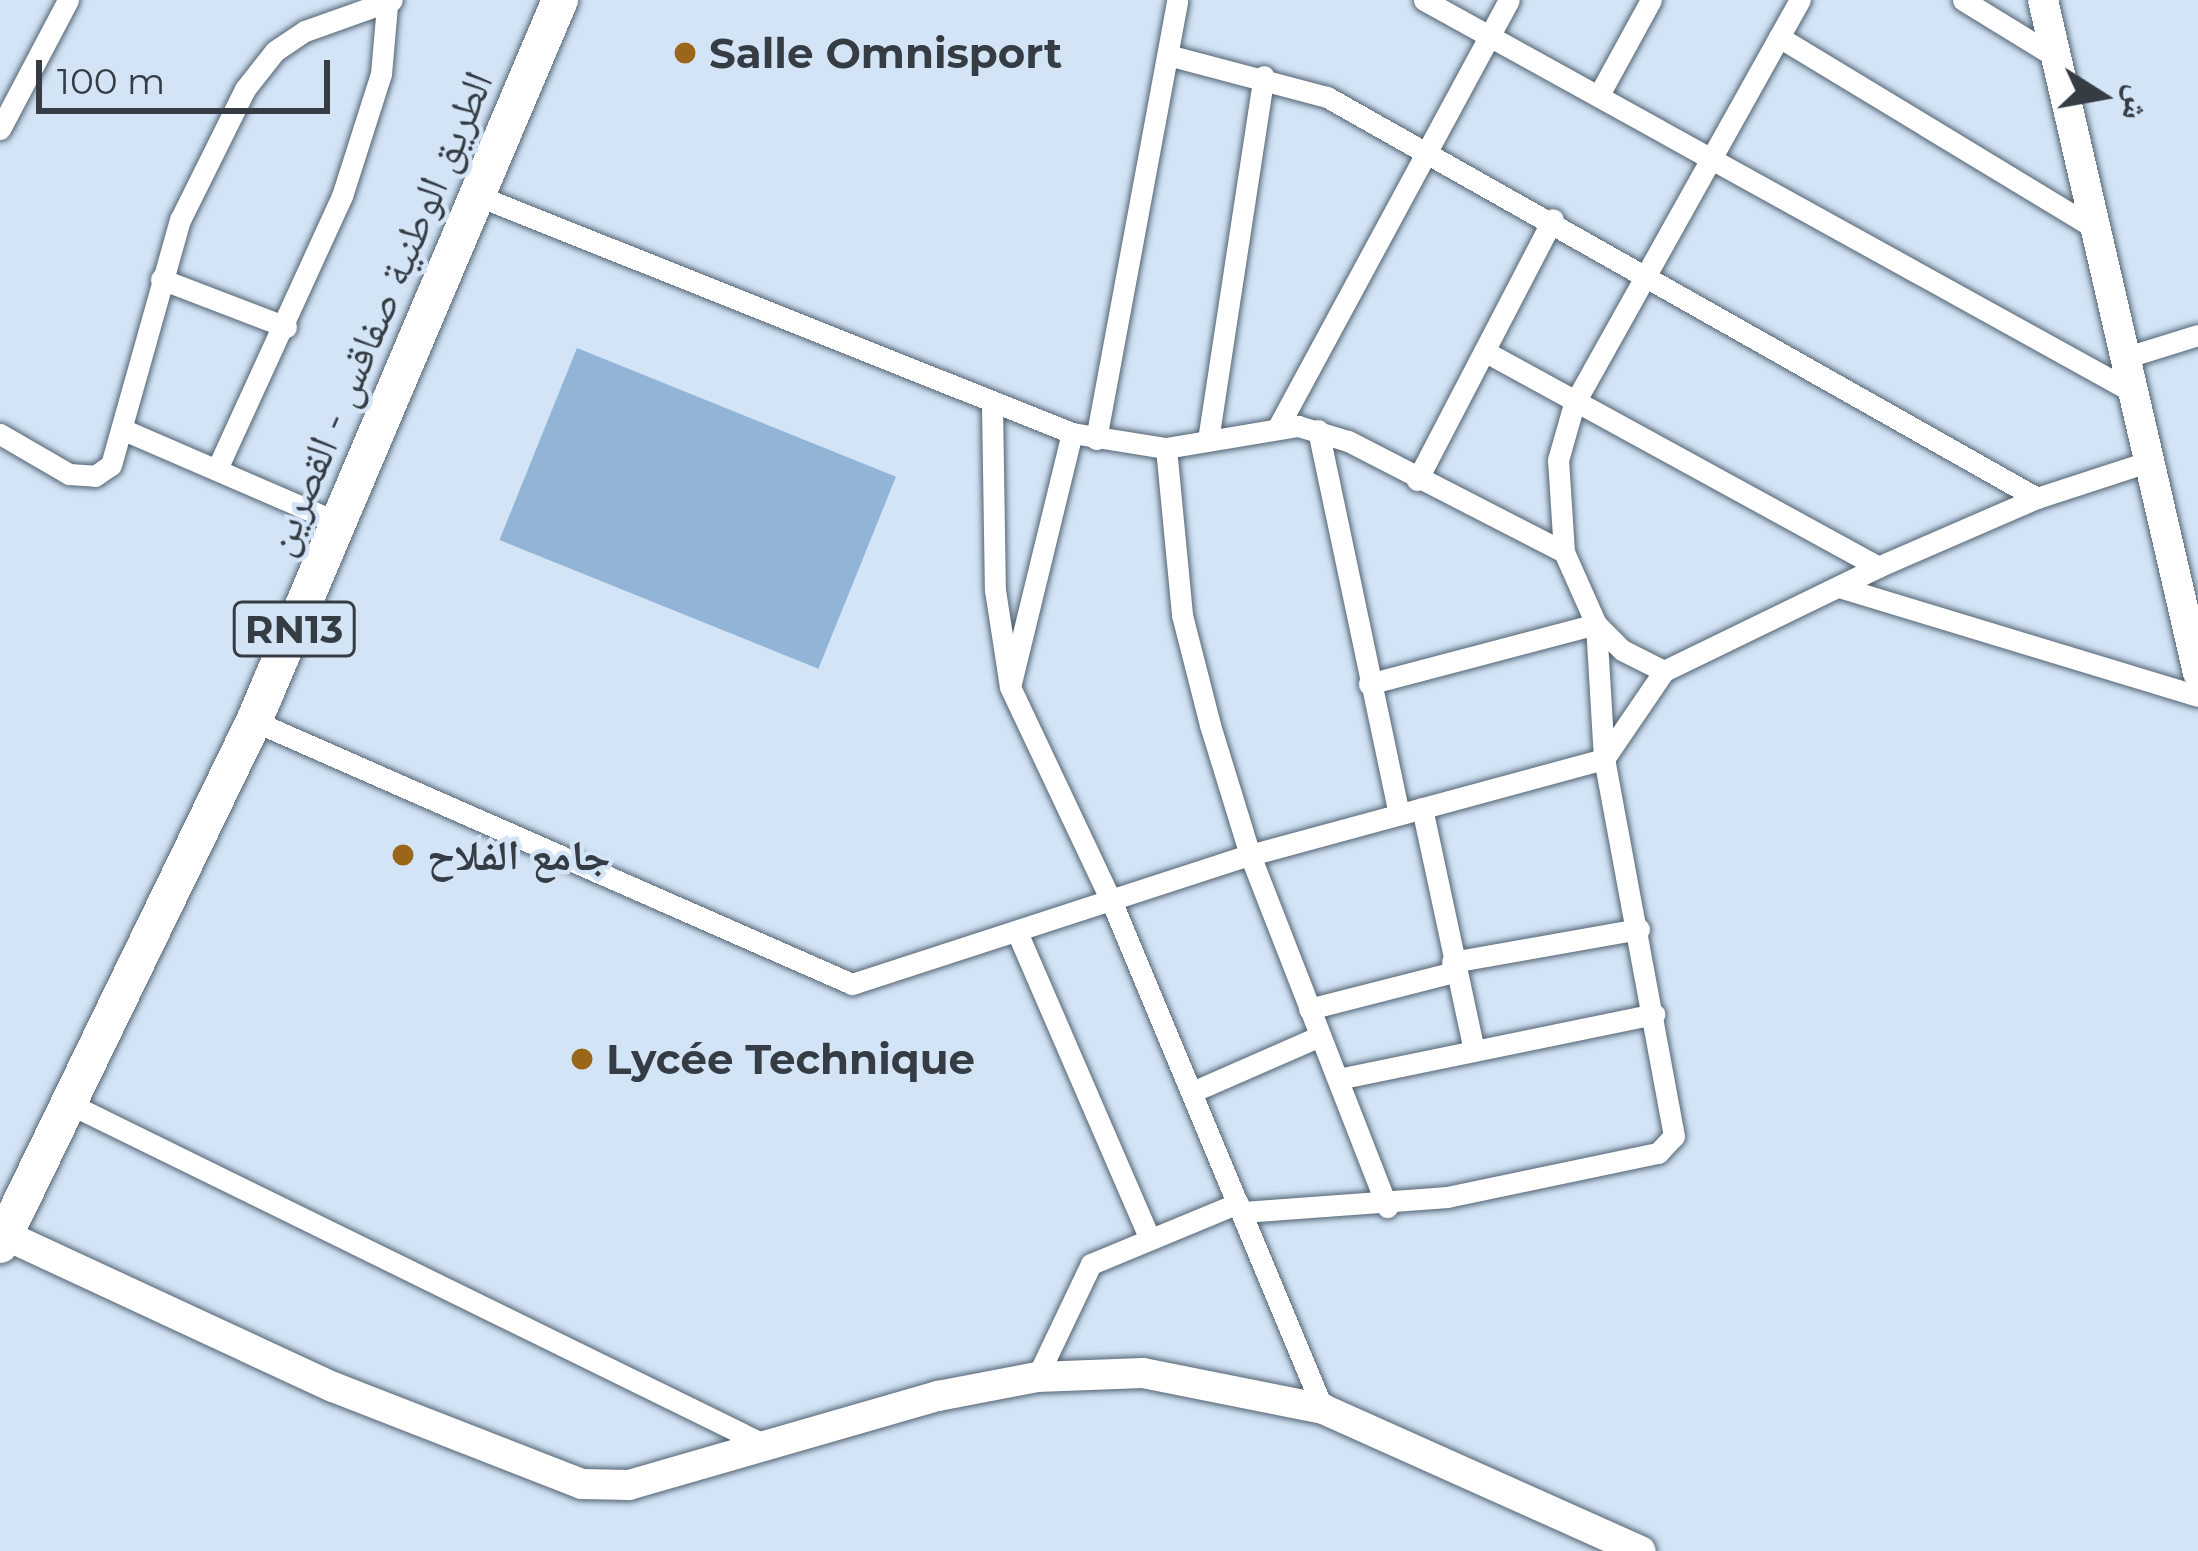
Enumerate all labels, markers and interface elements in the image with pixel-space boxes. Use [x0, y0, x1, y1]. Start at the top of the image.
place label: Salle Omnisport [709, 28, 1062, 78]
scale bar [42, 36, 336, 110]
north arrow [2042, 36, 2162, 156]
marker: Salle Omnisport [672, 40, 698, 66]
text: 100 m [57, 59, 165, 103]
street label: الطريق الوطنية صفاقس - القصرين [253, 64, 503, 562]
text: ش [2114, 82, 2160, 124]
road number: RN13 [231, 596, 357, 662]
place label: جامع الفلاح [427, 830, 610, 880]
marker: جامع الفلاح [390, 842, 416, 868]
place label: Lycée Technique [606, 1034, 975, 1084]
marker: Lycée Technique [569, 1046, 595, 1072]

